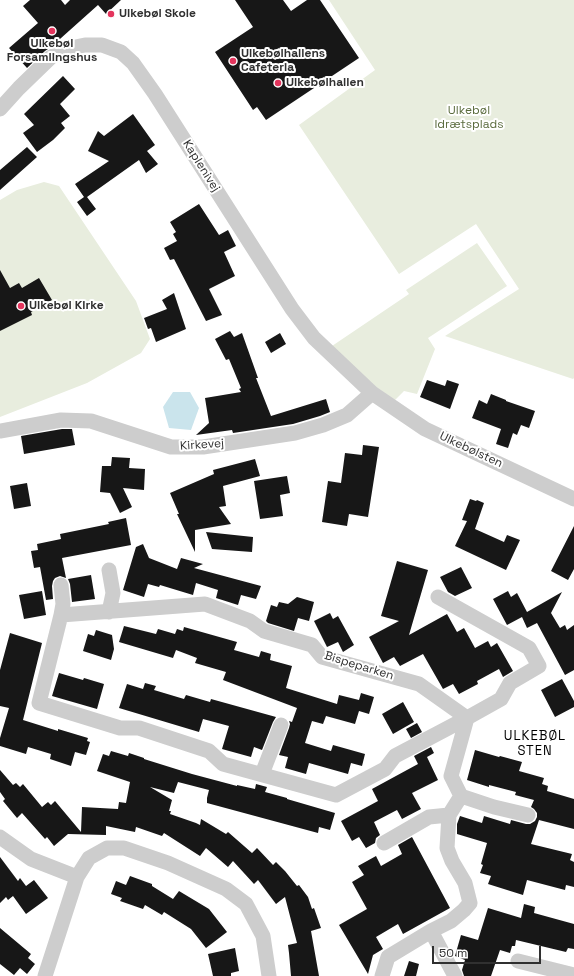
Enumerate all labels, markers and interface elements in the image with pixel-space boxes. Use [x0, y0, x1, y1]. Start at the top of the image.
place label: Ulkebøl Skole [119, 7, 196, 21]
marker: Ulkebøl Skole [106, 9, 116, 19]
marker: Ulkebøl Forsamlingshus [47, 26, 57, 36]
place label: Ulkebøl Forsamlingshus [7, 37, 97, 65]
place label: Ulkebølhallens Cafeteria [241, 47, 325, 75]
marker: Ulkebølhallens Cafeteria [228, 56, 238, 66]
place label: Ulkebølhallen [286, 76, 364, 90]
marker: Ulkebølhallen [273, 78, 283, 88]
park label: Ulkebøl Idrætsplads [434, 104, 504, 132]
street label: Kaplenivej [179, 137, 223, 195]
place label: Ulkebøl Kirke [29, 299, 104, 313]
marker: Ulkebøl Kirke [16, 301, 26, 311]
street label: Ulkebølsten [437, 429, 505, 471]
street label: Kirkevej [180, 436, 224, 454]
street label: Bispeparken [323, 649, 395, 683]
district label: ULKEBØL STEN [504, 728, 566, 759]
scale bar [434, 938, 543, 964]
text: 50 m [439, 945, 467, 961]

